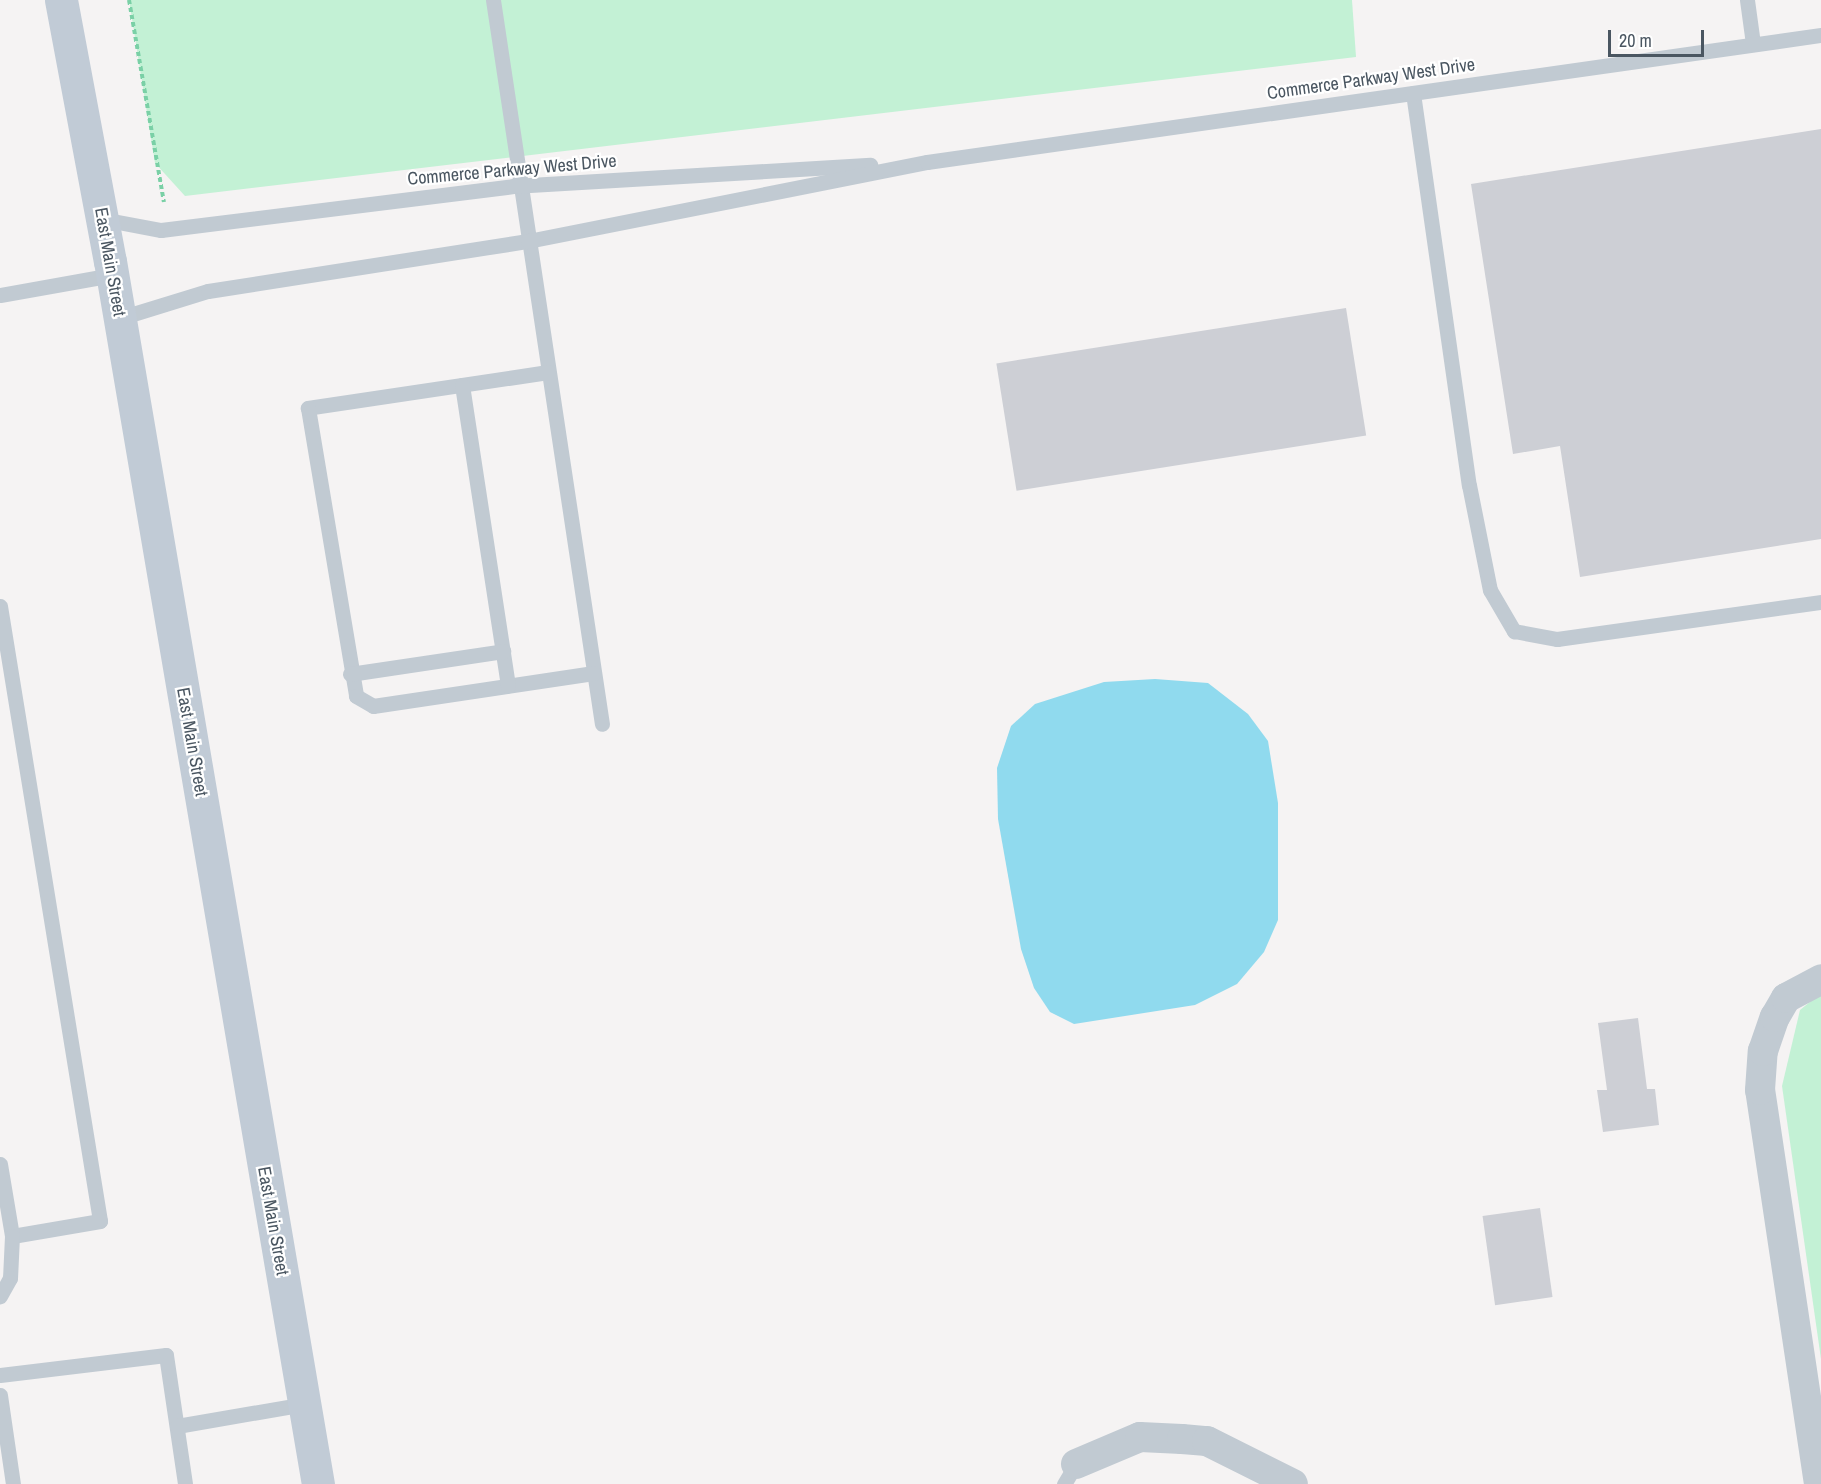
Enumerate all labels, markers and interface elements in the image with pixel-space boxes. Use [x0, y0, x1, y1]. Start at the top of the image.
scale bar [1611, 18, 1707, 56]
text: 20 m [1619, 28, 1652, 53]
street label: Commerce Parkway West Drive [1266, 54, 1476, 104]
street label: Commerce Parkway West Drive [407, 150, 617, 190]
street label: East Main Street [90, 206, 130, 318]
street label: East Main Street [172, 686, 212, 798]
street label: East Main Street [253, 1165, 293, 1277]

